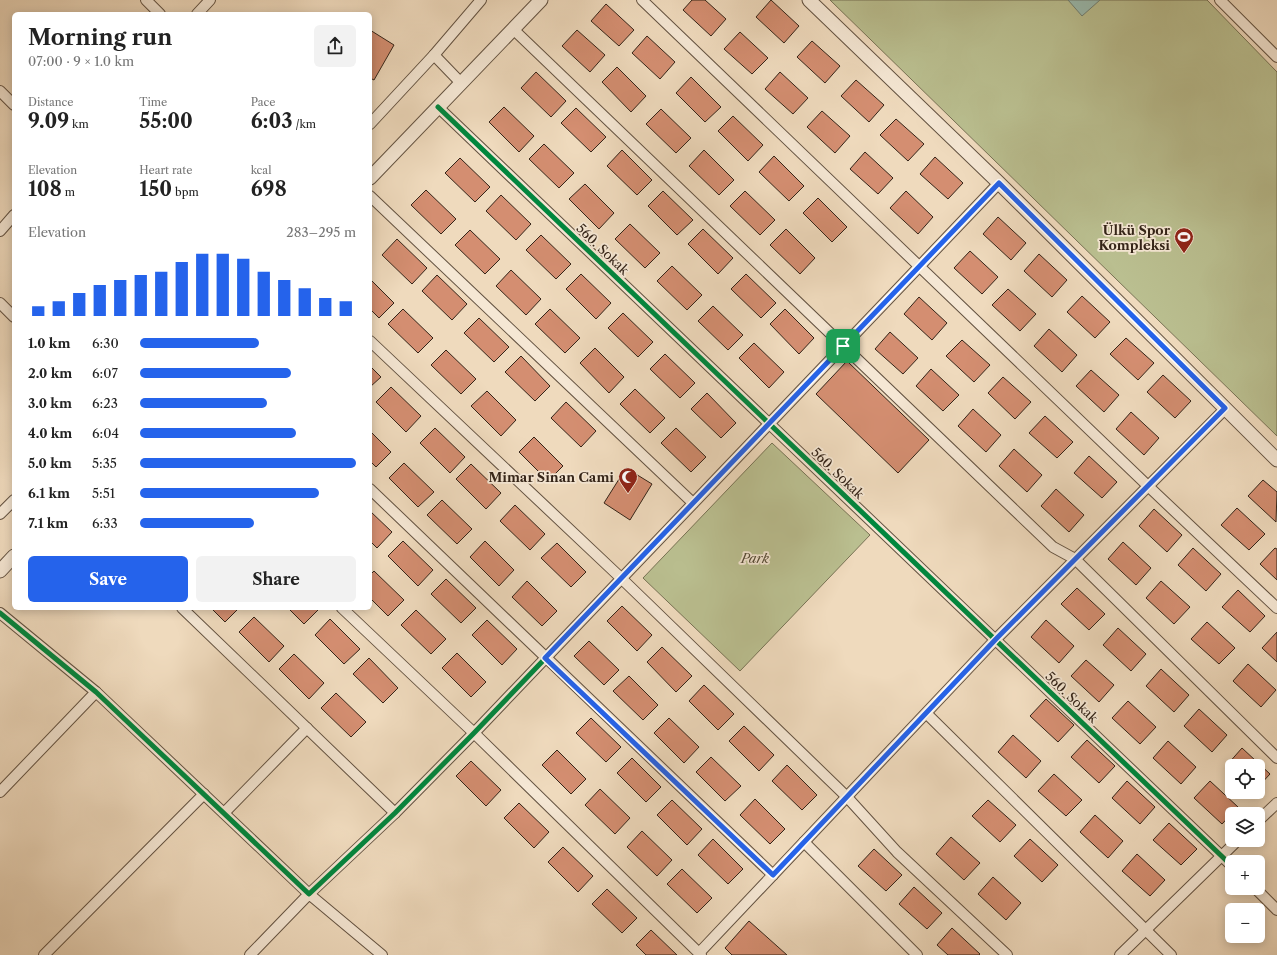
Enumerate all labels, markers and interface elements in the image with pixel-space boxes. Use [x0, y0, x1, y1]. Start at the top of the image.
text: Morning run [28, 24, 172, 51]
button: share [314, 25, 356, 67]
text: 07:00 · 9 × 1.0 km [28, 53, 134, 69]
text: Distance [28, 95, 74, 109]
text: Time [139, 95, 167, 109]
text: Pace [251, 95, 276, 109]
text: 9.09 [28, 109, 69, 133]
text: 55:00 [139, 109, 193, 133]
text: 6:03 [251, 109, 293, 133]
text: km [69, 117, 89, 131]
text: /km [293, 117, 316, 131]
text: Elevation [28, 163, 77, 177]
text: Heart rate [139, 163, 192, 177]
text: kcal [251, 163, 271, 177]
text: 108 [28, 177, 62, 201]
text: 150 [139, 177, 172, 201]
text: 698 [251, 177, 287, 201]
text: m [62, 185, 75, 199]
text: bpm [172, 185, 199, 199]
street label: 560. Sokak [573, 220, 633, 278]
place label: Ülkü Spor Kompleksi [1098, 222, 1171, 253]
text: Elevation [28, 224, 86, 240]
text: 283–295 m [286, 224, 356, 240]
sports icon: Ülkü Spor Kompleksi [1173, 226, 1195, 254]
pin [826, 329, 860, 363]
text: 1.0 km [28, 335, 70, 351]
text: 6:30 [92, 335, 119, 351]
icon: arrive [832, 335, 854, 357]
text: 2.0 km [28, 365, 72, 381]
text: 6:07 [92, 365, 118, 381]
text: 3.0 km [28, 395, 72, 411]
text: 6:23 [92, 395, 118, 411]
text: 4.0 km [28, 425, 72, 441]
text: 6:04 [92, 425, 119, 441]
street label: 560. Sokak [808, 444, 868, 502]
text: 5.0 km [28, 455, 72, 471]
text: 5:35 [92, 455, 117, 471]
mosque icon: Mimar Sinan Cami [617, 466, 639, 494]
place label: Mimar Sinan Cami [488, 469, 614, 485]
text: 6.1 km [28, 485, 70, 501]
text: 5:51 [92, 485, 115, 501]
text: 7.1 km [28, 515, 68, 531]
text: 6:33 [92, 515, 118, 531]
park label: Park [740, 550, 769, 566]
button: Save [28, 556, 188, 602]
button: Share [196, 556, 356, 602]
street label: 560. Sokak [1042, 668, 1102, 726]
map controls [1225, 759, 1265, 943]
button: locate [1225, 759, 1265, 799]
button: layers [1225, 807, 1265, 847]
button: + [1225, 855, 1265, 895]
button: − [1225, 903, 1265, 943]

